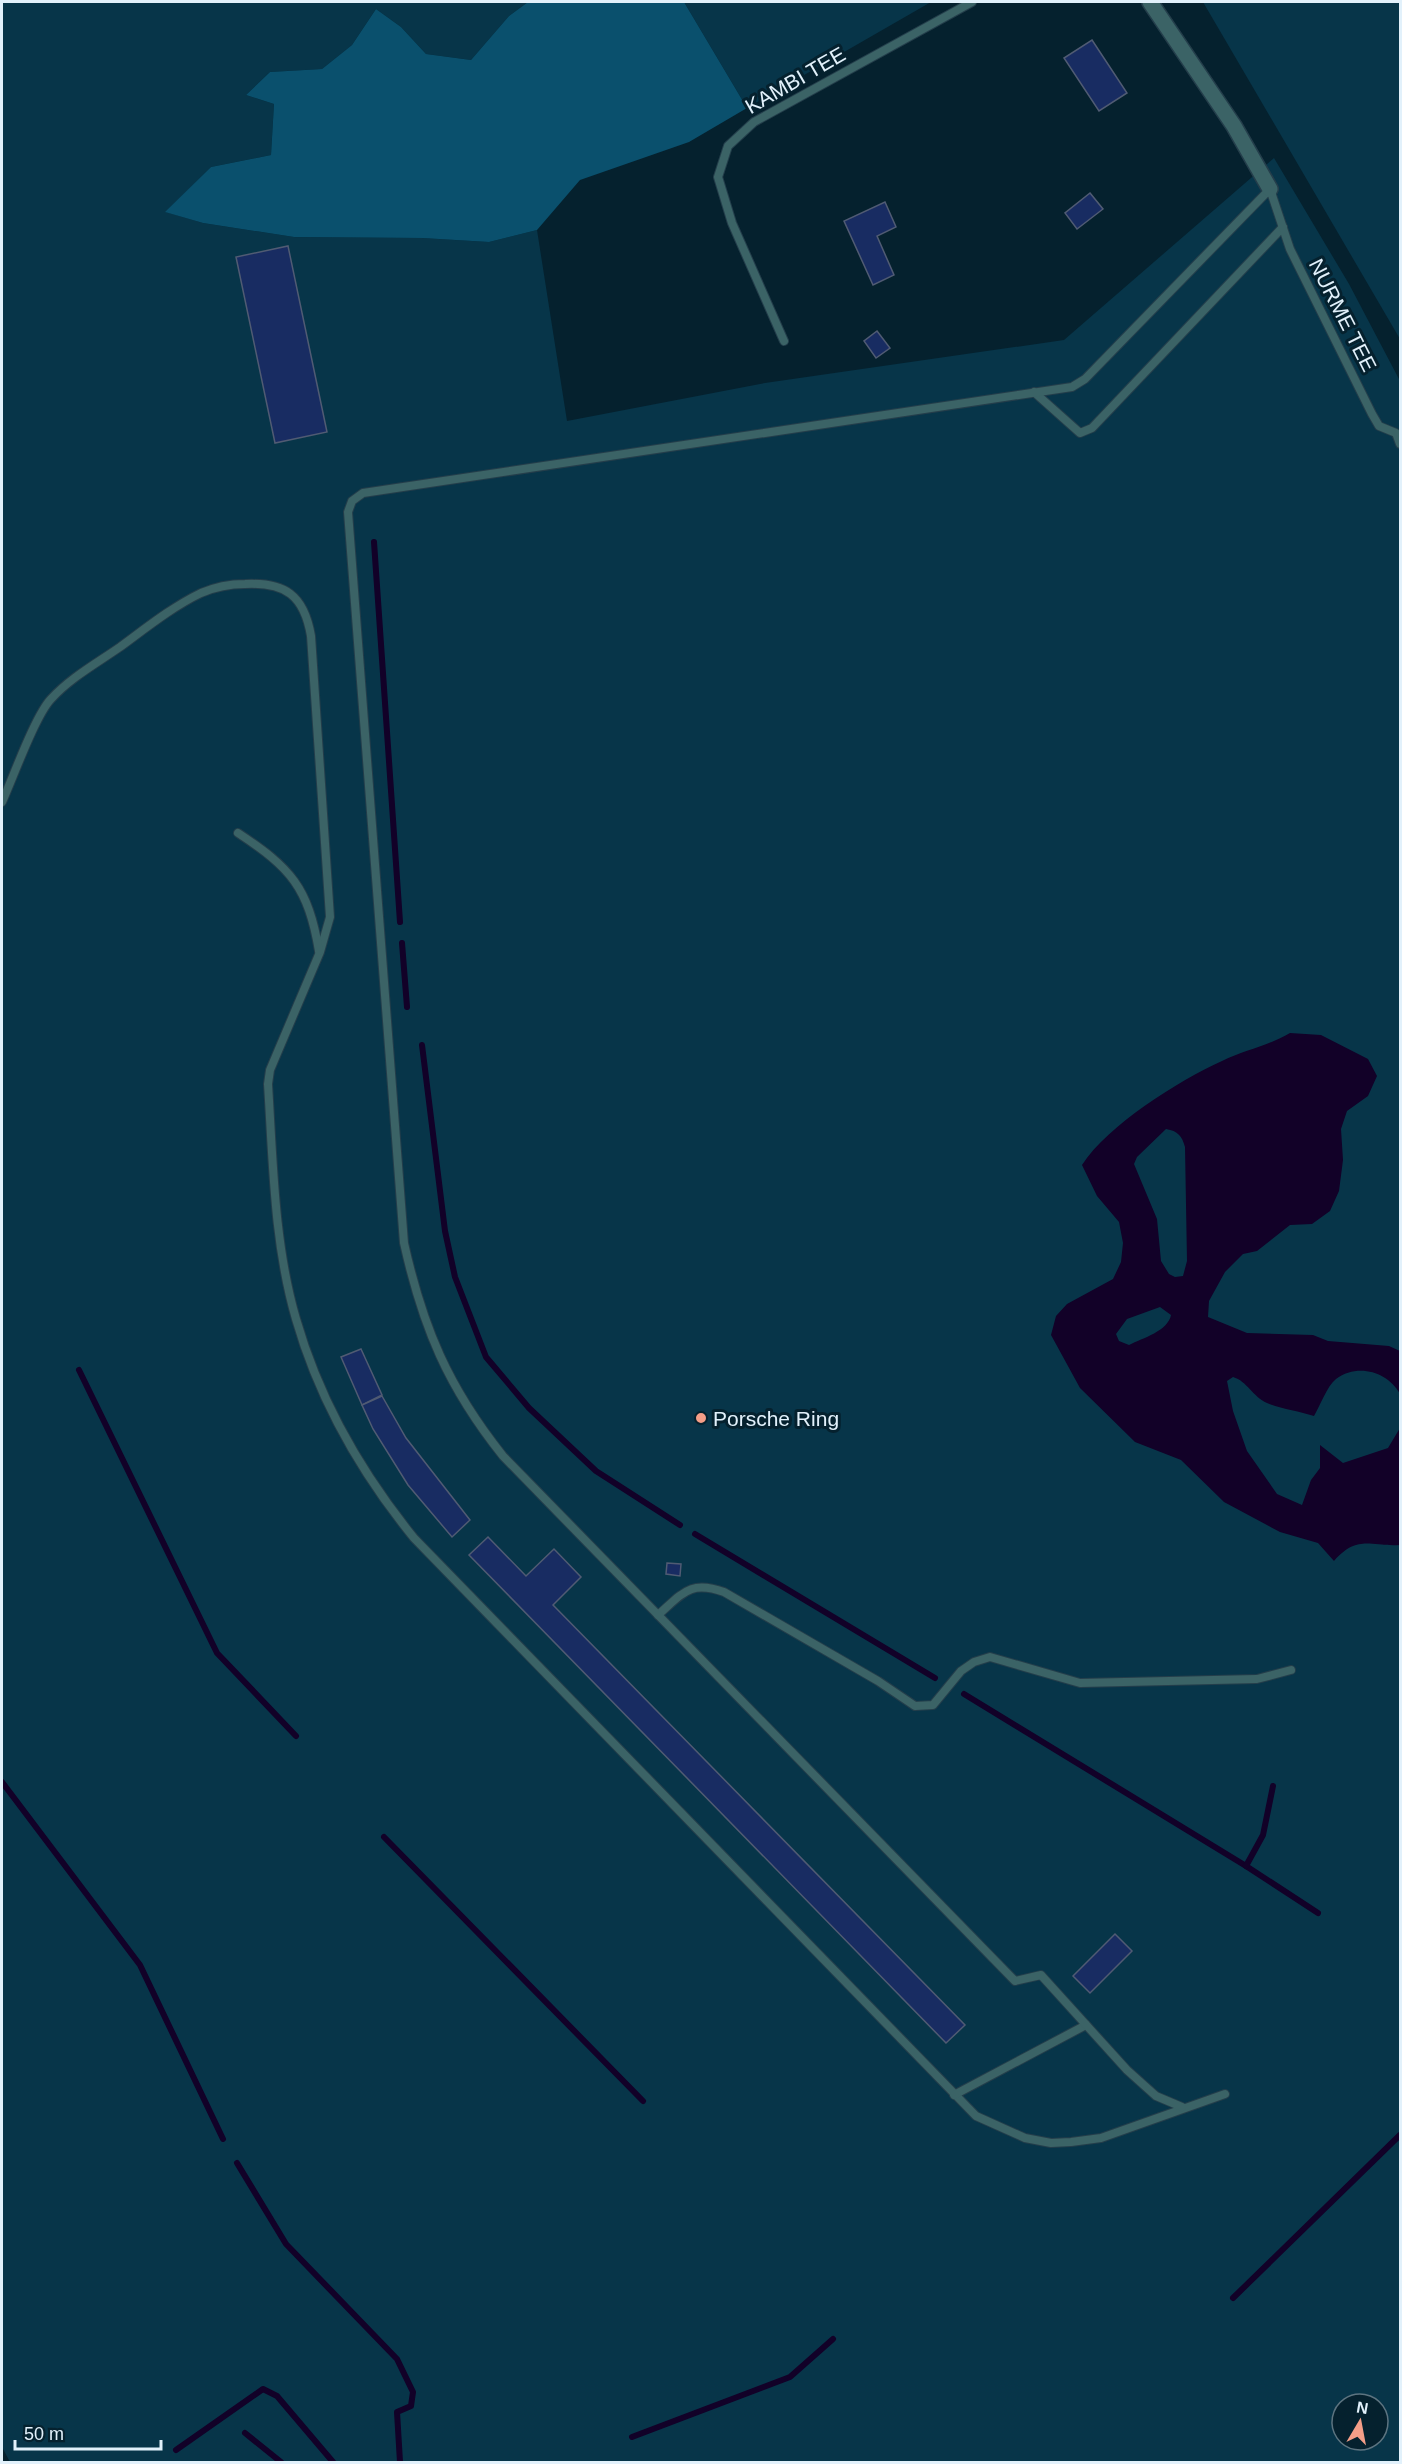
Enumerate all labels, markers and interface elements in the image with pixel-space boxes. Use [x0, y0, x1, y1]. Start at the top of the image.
street label: KAMBI TEE [741, 42, 849, 118]
street label: NURME TEE [1305, 255, 1381, 375]
place label: Porsche Ring [713, 1407, 839, 1430]
marker: Porsche Ring [694, 1411, 708, 1425]
north arrow [1330, 2392, 1390, 2452]
text: N [1355, 2398, 1370, 2417]
scale bar [15, 2413, 160, 2451]
text: 50 m [24, 2424, 64, 2444]

